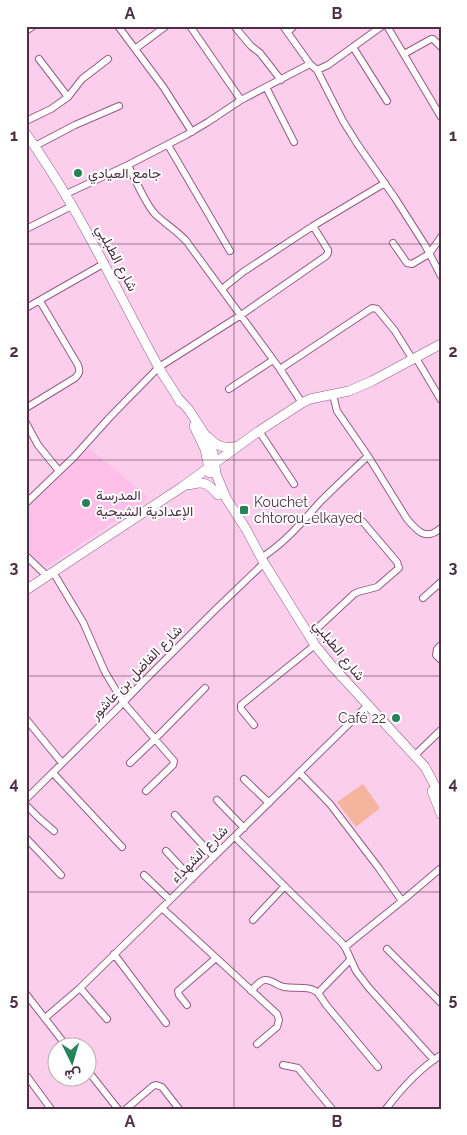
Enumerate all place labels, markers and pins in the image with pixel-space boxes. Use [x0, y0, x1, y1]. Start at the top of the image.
place label: جامع العيادي [88, 165, 161, 185]
marker: جامع العيادي [72, 167, 84, 179]
place label: المدرسة الإعدادية الشيحية [96, 487, 193, 521]
place label: Kouchet chtorou_elkayed [254, 494, 362, 526]
marker: المدرسة الإعدادية الشيحية [80, 497, 92, 509]
marker: Kouchet chtorou_elkayed [238, 504, 250, 516]
place label: Café 22 [338, 710, 386, 726]
marker: Café 22 [390, 712, 402, 724]

